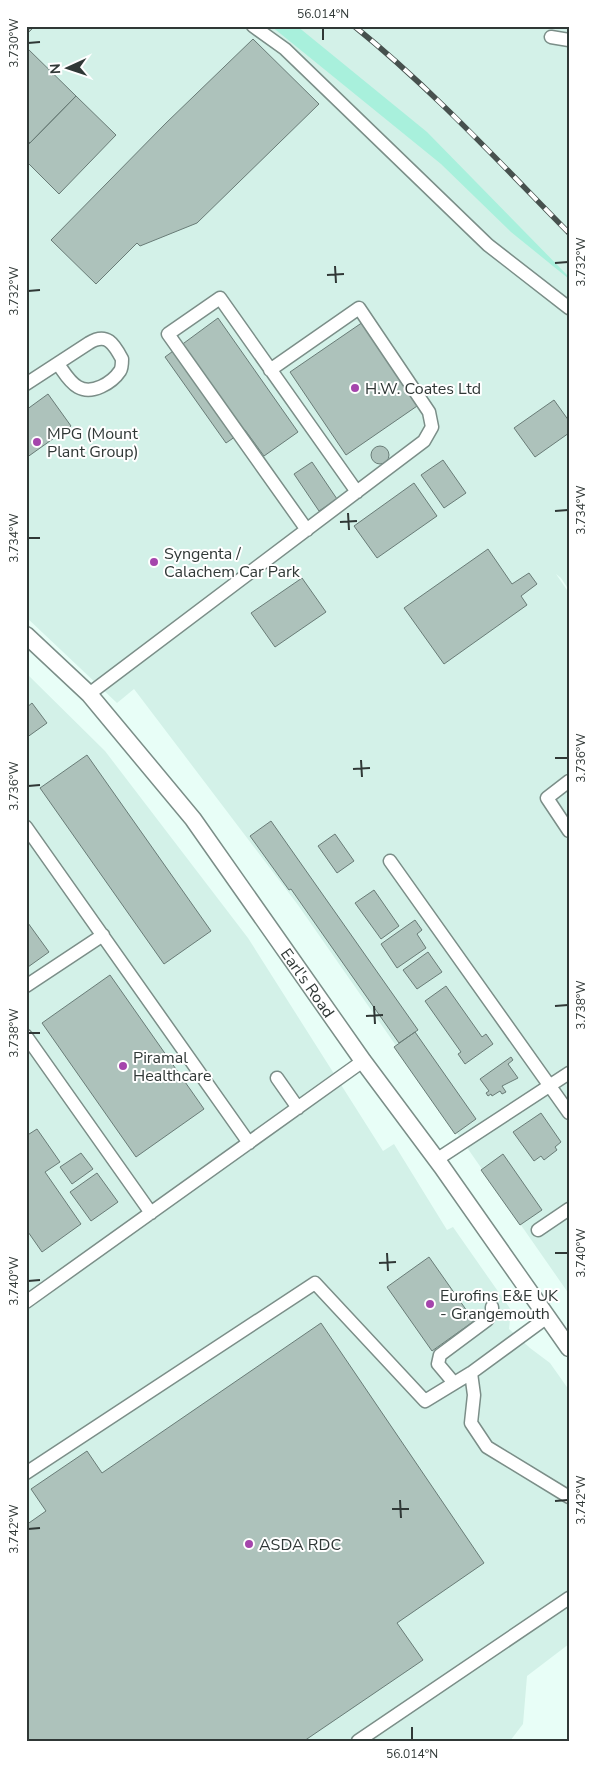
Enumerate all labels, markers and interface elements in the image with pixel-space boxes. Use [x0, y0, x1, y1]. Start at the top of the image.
text: 56.014°N [297, 6, 349, 22]
text: 3.730°W [6, 18, 22, 68]
north arrow [42, 42, 92, 92]
text: N [46, 63, 65, 74]
text: 3.732°W [573, 237, 589, 287]
text: 3.732°W [6, 266, 22, 316]
place label: H.W. Coates Ltd [365, 378, 481, 400]
marker: H.W. Coates Ltd [349, 382, 361, 394]
place label: MPG (Mount Plant Group) [47, 423, 139, 463]
marker: MPG (Mount Plant Group) [31, 436, 43, 448]
text: 3.734°W [573, 485, 589, 535]
text: 3.734°W [6, 513, 22, 563]
place label: Syngenta / Calachem Car Park [164, 543, 301, 583]
marker: Syngenta / Calachem Car Park [148, 556, 160, 568]
text: 3.736°W [573, 733, 589, 783]
text: 3.736°W [6, 761, 22, 811]
street label: Earl's Road [275, 944, 339, 1022]
text: 3.738°W [573, 980, 589, 1030]
text: 3.738°W [6, 1008, 22, 1058]
place label: Piramal Healthcare [133, 1047, 211, 1087]
marker: Piramal Healthcare [117, 1060, 129, 1072]
text: 3.740°W [573, 1228, 589, 1278]
text: 3.740°W [6, 1256, 22, 1306]
place label: Eurofins E&E UK - Grangemouth [440, 1285, 559, 1325]
marker: Eurofins E&E UK - Grangemouth [424, 1298, 436, 1310]
text: 3.742°W [573, 1475, 589, 1525]
text: 3.742°W [6, 1504, 22, 1554]
place label: ASDA RDC [259, 1534, 341, 1556]
marker: ASDA RDC [243, 1538, 255, 1550]
text: 56.014°N [386, 1746, 438, 1762]

